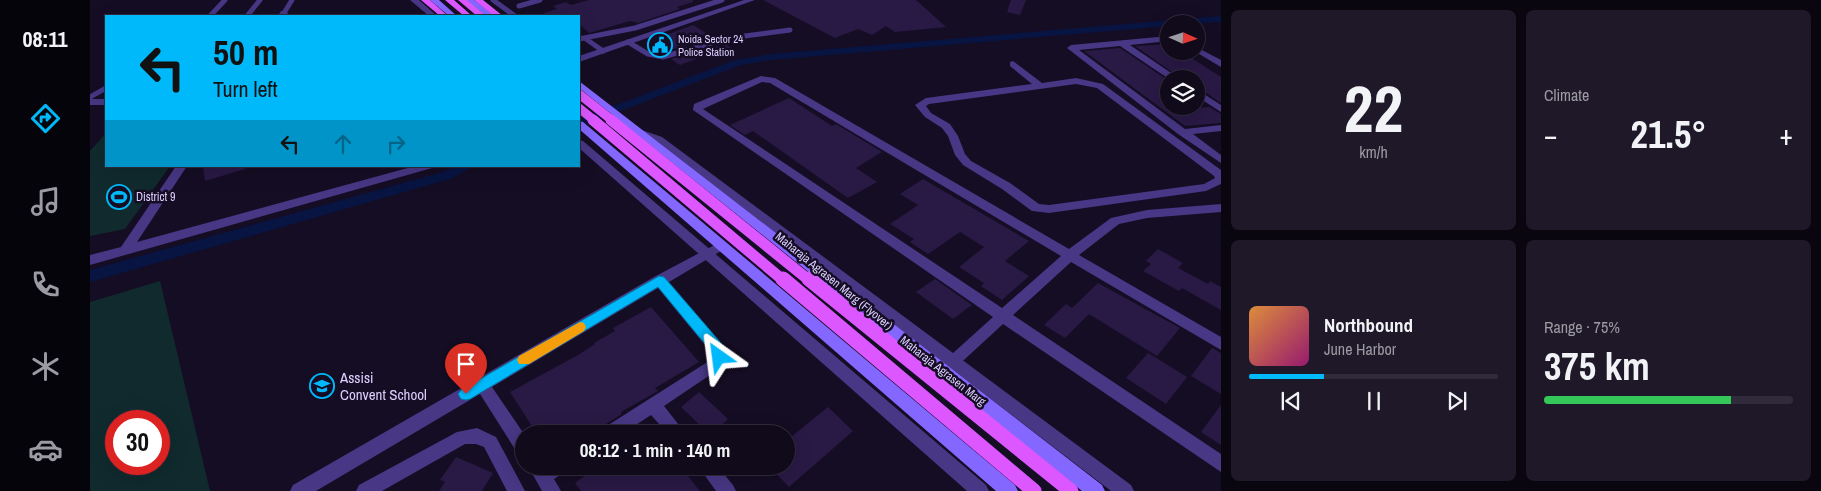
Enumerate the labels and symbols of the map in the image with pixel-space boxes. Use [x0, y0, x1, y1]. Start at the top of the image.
north arrow [1160, 15, 1205, 60]
public building icon: Noida Sector 24 Police Station [647, 32, 673, 58]
place label: Noida Sector 24 Police Station [678, 32, 743, 59]
sports icon: District 9 [106, 184, 132, 210]
place label: District 9 [136, 189, 175, 205]
street label: Maharaja Agrasen Marg (Flyover) [772, 229, 896, 333]
position arrow [692, 330, 744, 382]
street label: Maharaja Agrasen Marg [897, 332, 990, 410]
pin [445, 343, 487, 394]
place label: Assisi Convent School [339, 367, 427, 405]
school or university icon: Assisi Convent School [309, 373, 335, 399]
speed limit sign: 30 [105, 410, 170, 475]

